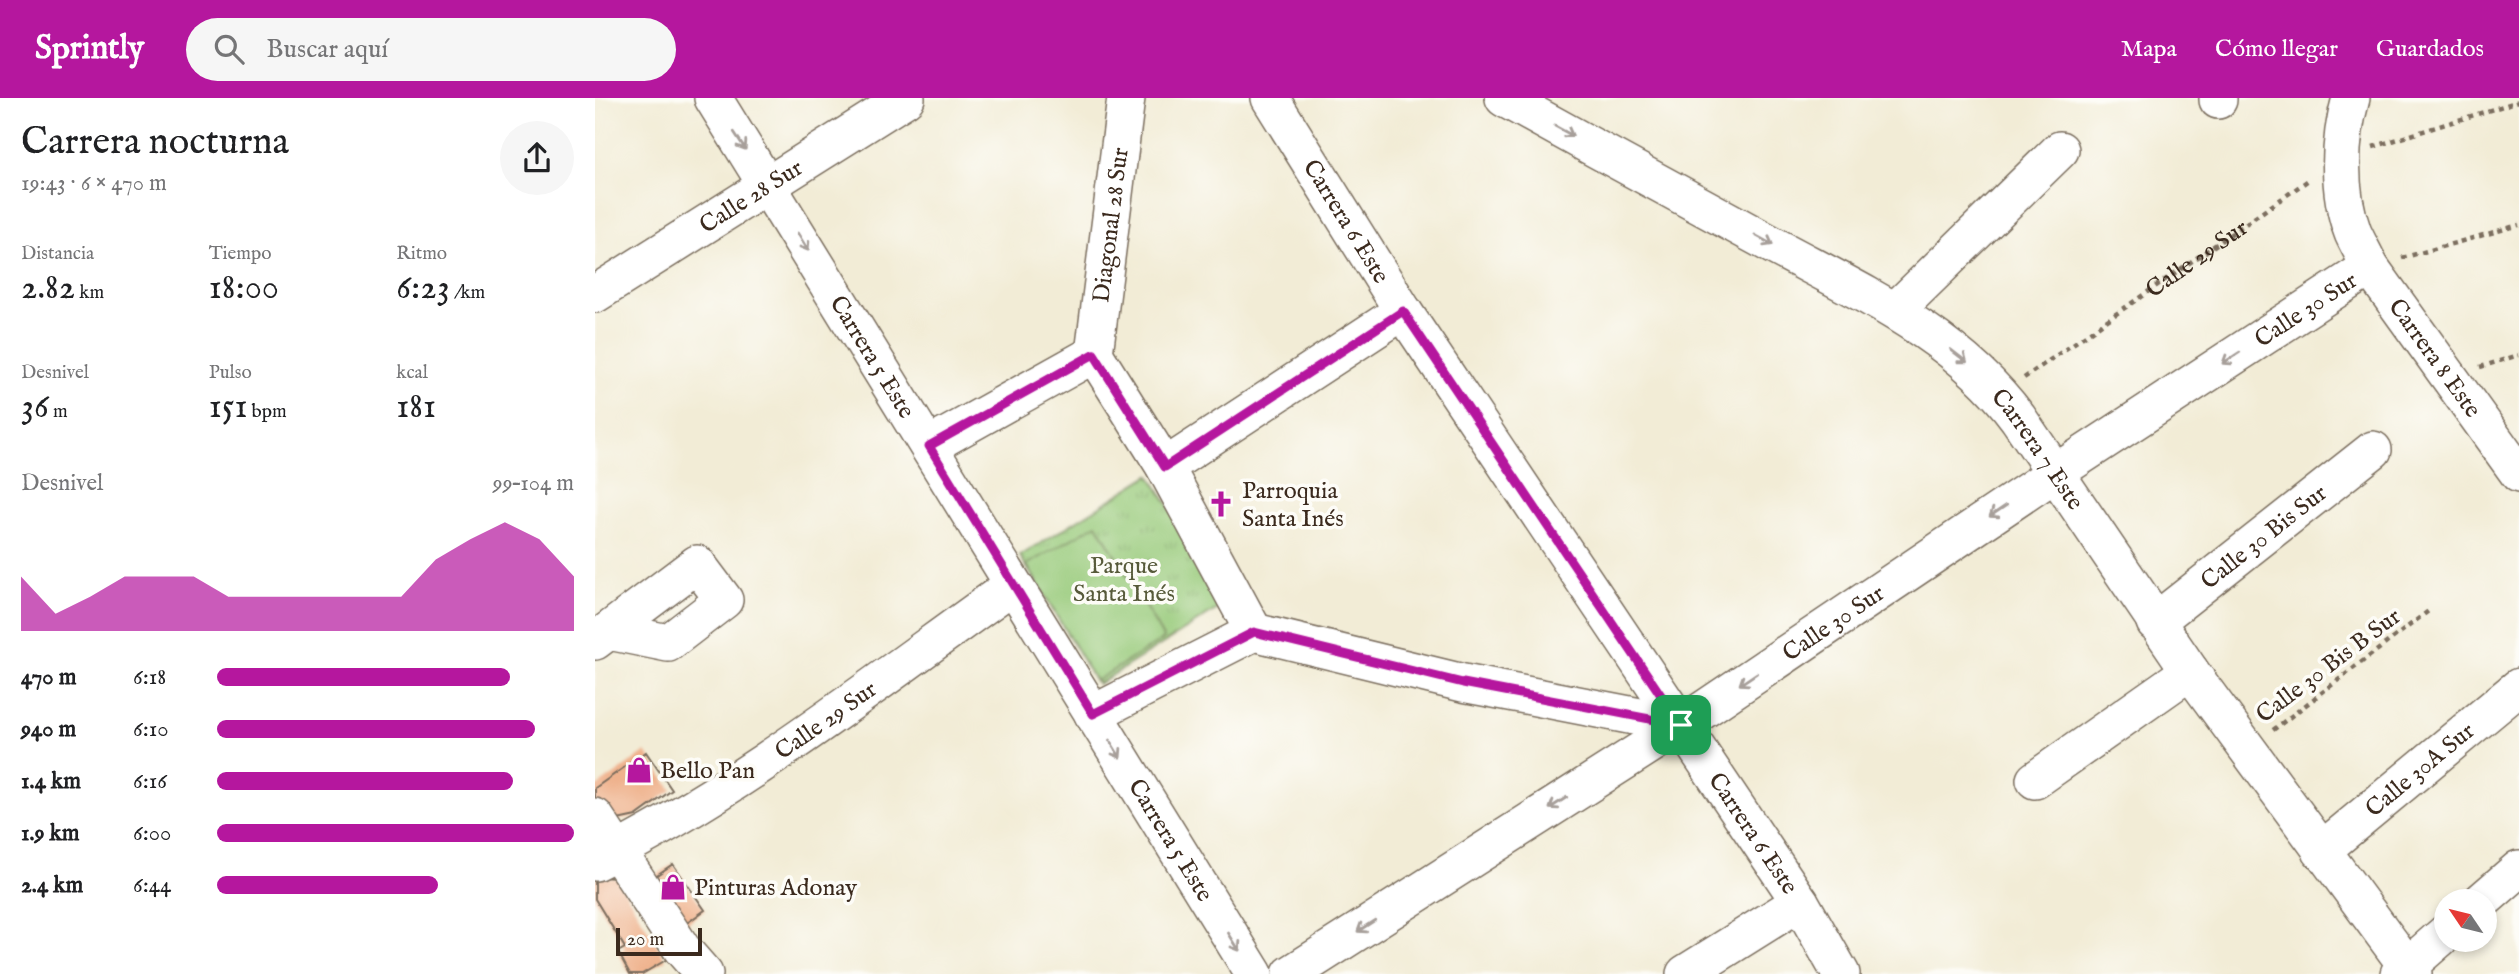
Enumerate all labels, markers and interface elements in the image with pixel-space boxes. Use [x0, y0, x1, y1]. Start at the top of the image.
search box [186, 18, 676, 81]
text: Sprintly [35, 28, 144, 70]
icon: search [210, 30, 248, 68]
text: Buscar aquí [266, 33, 388, 66]
text: Mapa [2121, 34, 2177, 65]
text: Cómo llegar [2215, 34, 2338, 65]
text: Guardados [2376, 34, 2484, 65]
text: Carrera nocturna [21, 119, 289, 167]
button: share [500, 121, 574, 195]
one-way arrow [1553, 125, 1574, 138]
one-way arrow [734, 130, 748, 150]
street label: Diagonal 28 Sur [1087, 145, 1137, 305]
street label: Calle 28 Sur [694, 153, 809, 241]
street label: Carrera 6 Este [1295, 154, 1396, 290]
text: 19:43 · 6 × 470 m [21, 169, 167, 198]
street label: Calle 29 Sur [2140, 213, 2254, 306]
one-way arrow [797, 231, 811, 251]
one-way arrow [1753, 233, 1773, 247]
text: Distancia [21, 242, 94, 266]
text: Tiempo [209, 242, 271, 266]
text: Ritmo [396, 242, 447, 266]
street label: Calle 30 Sur [2249, 265, 2364, 355]
text: 2.82 [21, 266, 75, 311]
text: 18:00 [209, 266, 279, 311]
text: 6:23 [396, 266, 450, 311]
text: km [75, 281, 104, 305]
text: /km [450, 281, 485, 305]
street label: Carrera 5 Este [822, 290, 921, 425]
street label: Carrera 8 Este [2381, 293, 2487, 424]
one-way arrow [1950, 348, 1968, 363]
one-way arrow [2222, 351, 2242, 365]
text: Desnivel [21, 361, 89, 385]
text: Pulso [209, 361, 252, 385]
text: kcal [396, 361, 428, 385]
street label: Carrera 7 Este [1984, 383, 2090, 516]
text: 36 [21, 385, 49, 430]
text: 151 [209, 385, 247, 430]
text: 181 [396, 385, 436, 430]
text: m [49, 400, 68, 424]
text: bpm [247, 400, 287, 424]
text: Desnivel [21, 469, 103, 498]
text: 99–104 m [492, 469, 574, 498]
place label: Parroquia Santa Inés [1242, 476, 1344, 535]
street label: Calle 30 Bis Sur [2195, 478, 2334, 597]
church icon: Parroquia Santa Inés [1206, 489, 1236, 519]
one-way arrow [1989, 504, 2008, 518]
park label: Parque Santa Inés [1073, 551, 1175, 610]
street label: Calle 30 Sur [1777, 578, 1891, 669]
street label: Calle 30 Bis B Sur [2250, 602, 2408, 731]
text: 470 m [21, 663, 76, 692]
text: 6:18 [133, 663, 166, 692]
one-way arrow [1739, 672, 1759, 686]
street label: Calle 29 Sur [769, 674, 884, 768]
pin [1651, 695, 1711, 755]
icon: arrive [1662, 706, 1700, 744]
text: 940 m [21, 715, 76, 744]
text: 6:10 [133, 715, 169, 744]
street label: Calle 30A Sur [2360, 716, 2482, 825]
one-way arrow [1108, 738, 1122, 758]
shop icon: Bello Pan [624, 755, 654, 785]
place label: Bello Pan [660, 756, 755, 787]
text: 1.4 km [21, 767, 81, 796]
text: 6:16 [133, 767, 167, 796]
street label: Carrera 6 Este [1700, 767, 1804, 901]
street label: Carrera 5 Este [1120, 773, 1220, 908]
one-way arrow [1549, 796, 1568, 811]
text: 1.9 km [21, 819, 80, 848]
text: 6:00 [133, 819, 171, 848]
text: 2.4 km [21, 871, 83, 900]
text: 6:44 [133, 871, 171, 900]
shop icon: Pinturas Adonay [658, 872, 688, 902]
place label: Pinturas Adonay [694, 873, 857, 904]
north arrow [2434, 889, 2497, 952]
map controls [2434, 889, 2497, 952]
one-way arrow [1357, 919, 1377, 933]
scale bar [616, 925, 702, 957]
text: 20 m [627, 928, 664, 952]
one-way arrow [1228, 932, 1242, 952]

